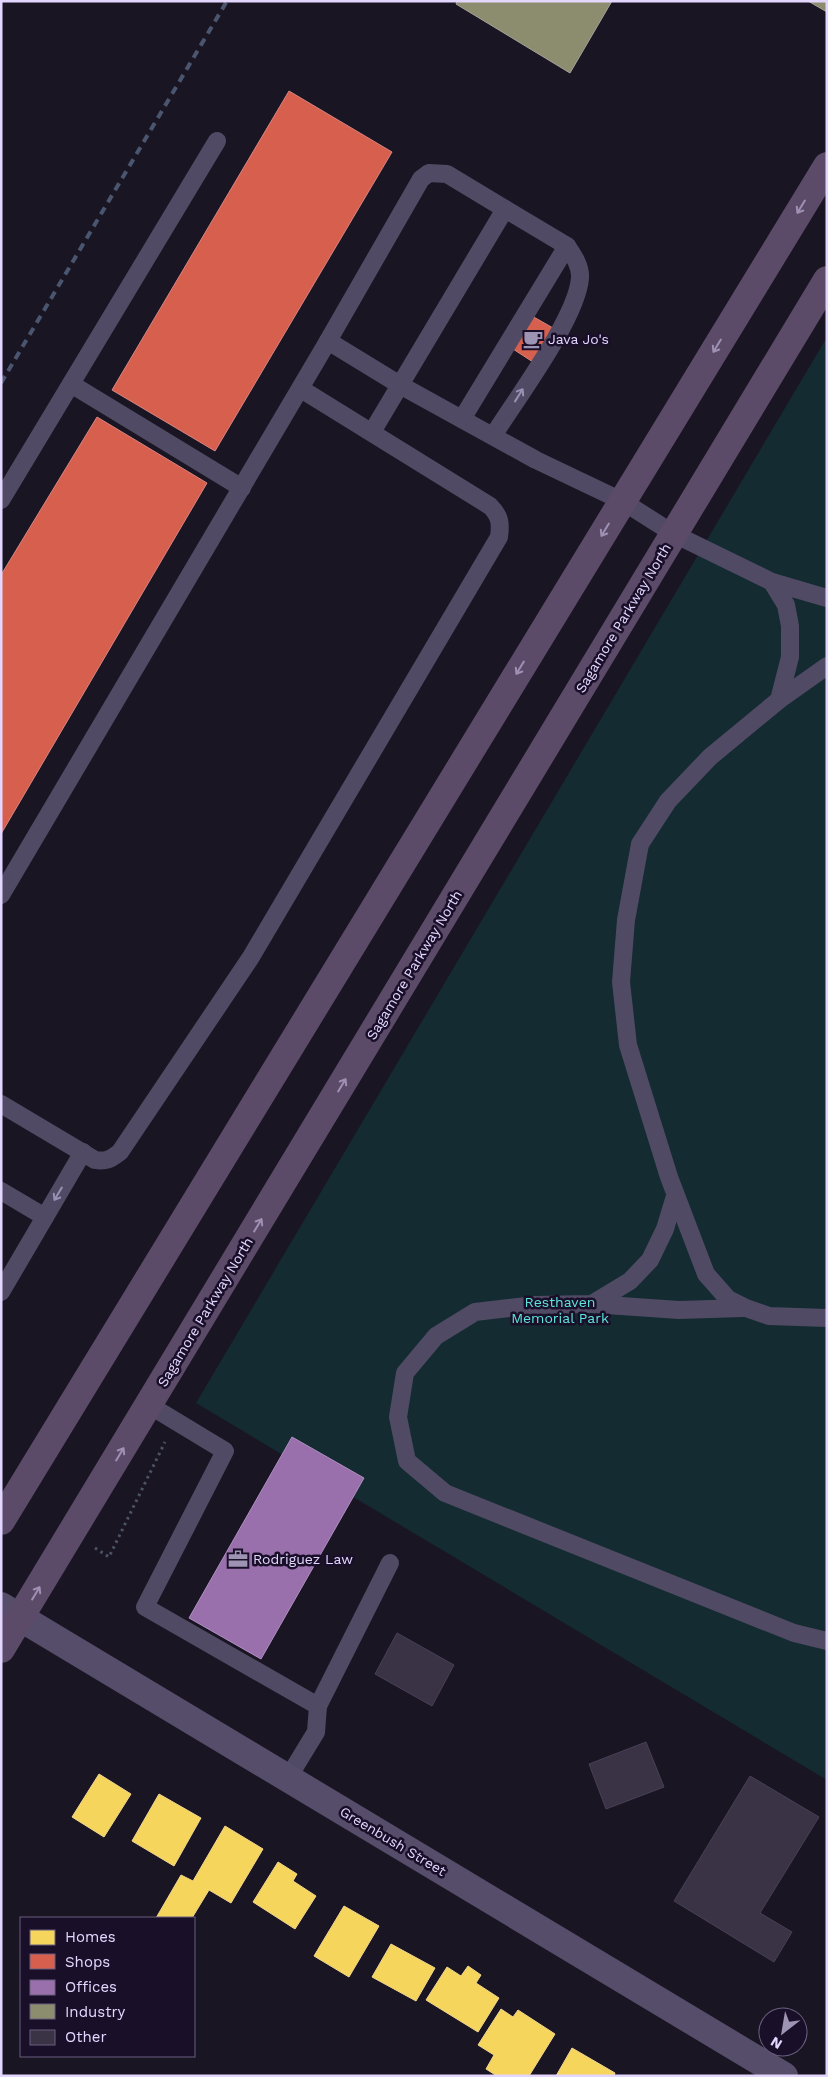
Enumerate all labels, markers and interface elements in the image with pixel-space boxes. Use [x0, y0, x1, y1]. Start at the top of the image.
one-way arrow [796, 200, 806, 214]
cafe icon: Java Jo's [522, 328, 544, 350]
place label: Java Jo's [548, 331, 609, 347]
one-way arrow [711, 338, 721, 352]
one-way arrow [514, 388, 524, 402]
one-way arrow [600, 522, 610, 536]
street label: Sagamore Parkway North [572, 540, 674, 696]
one-way arrow [515, 661, 525, 675]
street label: Sagamore Parkway North [363, 887, 465, 1043]
one-way arrow [337, 1079, 347, 1093]
one-way arrow [53, 1187, 63, 1201]
one-way arrow [253, 1218, 263, 1232]
street label: Sagamore Parkway North [154, 1234, 256, 1390]
park label: Resthaven Memorial Park [511, 1294, 609, 1326]
one-way arrow [115, 1447, 125, 1461]
office icon: Rodriguez Law [227, 1548, 249, 1570]
place label: Rodriguez Law [253, 1551, 353, 1567]
one-way arrow [31, 1586, 41, 1600]
street label: Greenbush Street [337, 1803, 449, 1879]
legend [20, 1917, 195, 2057]
text: Homes [65, 1928, 116, 1946]
text: Shops [65, 1953, 110, 1971]
text: Offices [65, 1978, 117, 1996]
text: Industry [65, 2003, 126, 2021]
north arrow [758, 2007, 808, 2057]
text: Other [65, 2028, 107, 2046]
text: N [768, 2034, 785, 2053]

